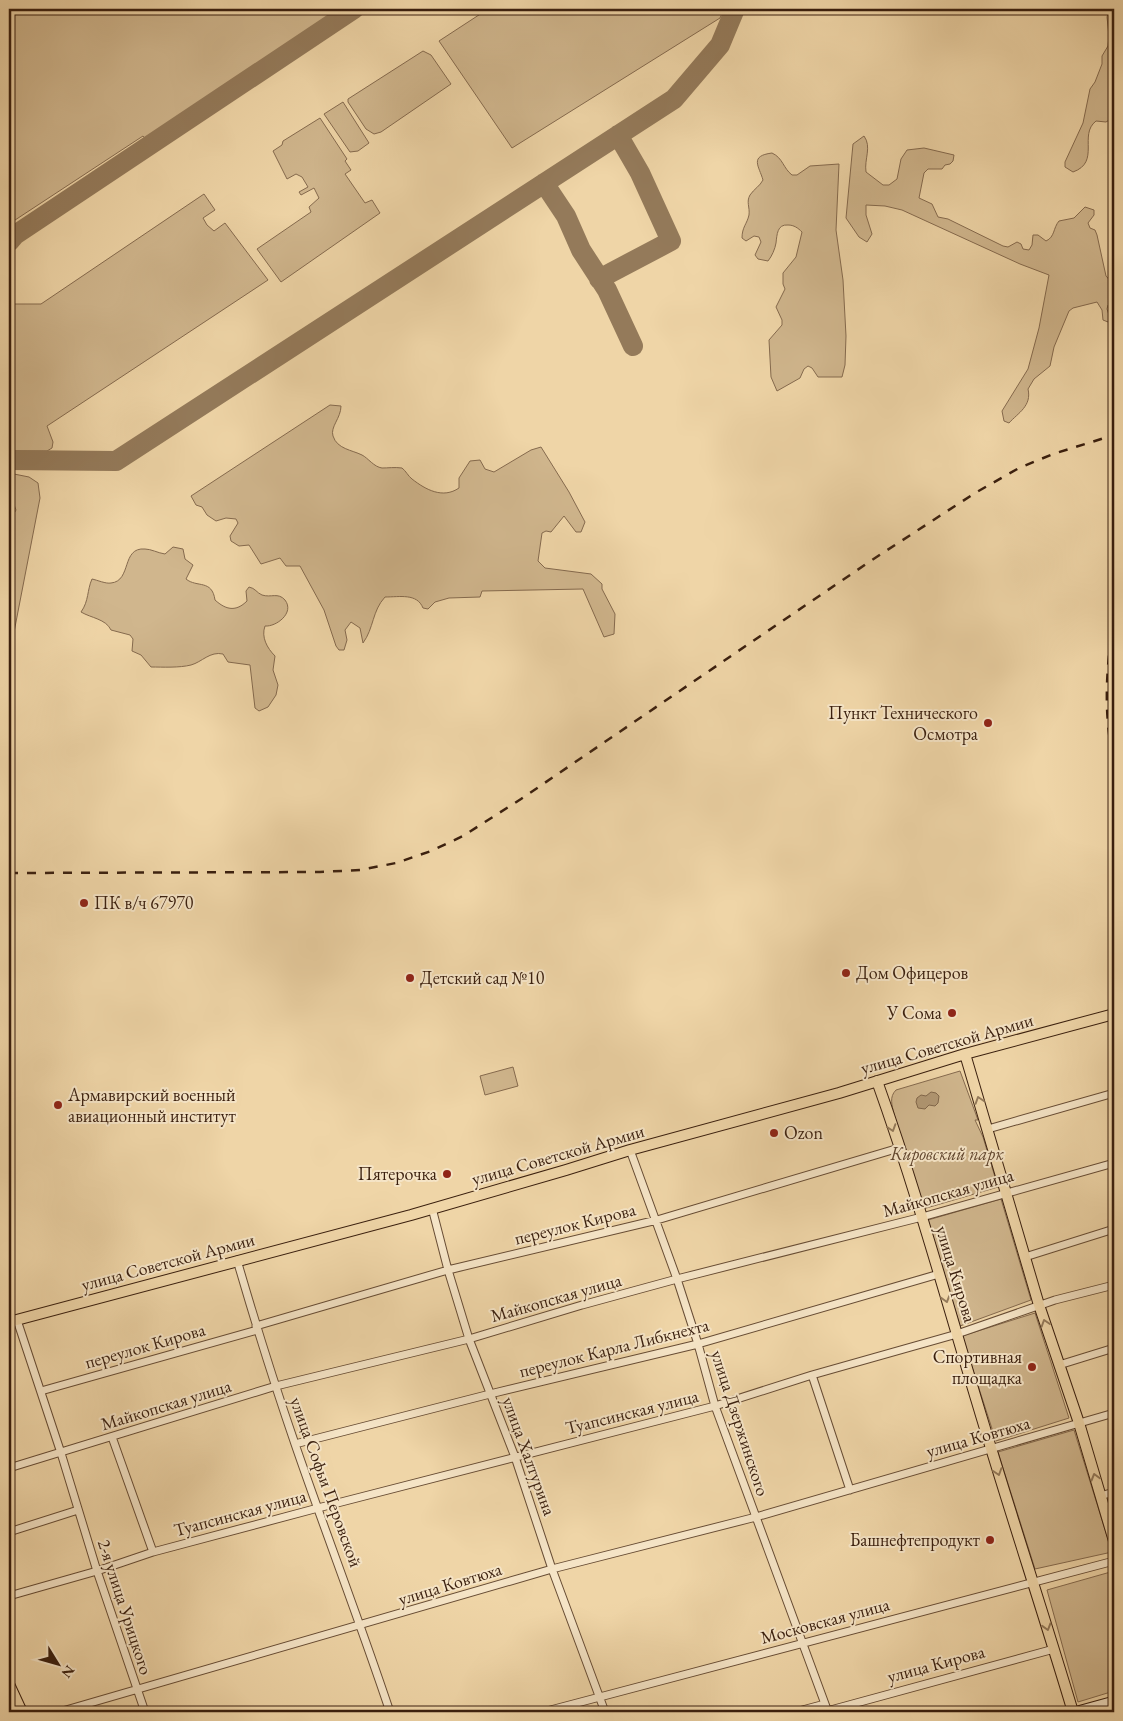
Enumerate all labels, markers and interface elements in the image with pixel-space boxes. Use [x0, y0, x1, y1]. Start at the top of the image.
place label: Пункт Технического Осмотра [828, 701, 979, 745]
marker: Пункт Технического Осмотра [982, 717, 994, 729]
place label: ПК в/ч 67970 [94, 891, 194, 914]
marker: ПК в/ч 67970 [78, 897, 90, 909]
place label: Дом Офицеров [856, 961, 969, 984]
place label: Детский сад №10 [420, 966, 545, 989]
marker: Дом Офицеров [840, 967, 852, 979]
marker: Детский сад №10 [404, 972, 416, 984]
place label: У Сома [886, 1001, 943, 1024]
marker: У Сома [946, 1007, 958, 1019]
street label: улица Советской Армии [858, 1008, 1036, 1079]
place label: Армавирский военный авиационный институт [67, 1083, 236, 1127]
one-way arrow [975, 1096, 985, 1104]
marker: Армавирский военный авиационный институт [52, 1099, 64, 1111]
street label: улица Советской Армии [469, 1119, 647, 1190]
place label: Ozon [784, 1121, 823, 1144]
one-way arrow [887, 1123, 897, 1131]
marker: Ozon [768, 1127, 780, 1139]
park label: Кировский парк [889, 1142, 1004, 1166]
place label: Пятерочка [358, 1162, 438, 1185]
street label: Майкопская улица [880, 1163, 1017, 1222]
marker: Пятерочка [441, 1168, 453, 1180]
street label: переулок Кирова [512, 1197, 639, 1250]
street label: улица Кирова [931, 1223, 982, 1326]
street label: улица Советской Армии [79, 1227, 258, 1296]
street label: Майкопская улица [488, 1268, 625, 1327]
one-way arrow [941, 1295, 951, 1303]
street label: переулок Карла Либкнехта [517, 1313, 712, 1382]
street label: переулок Кирова [82, 1317, 208, 1374]
one-way arrow [1041, 1319, 1051, 1327]
place label: Спортивная площадка [933, 1345, 1023, 1389]
street label: улица Дзержинского [706, 1347, 775, 1499]
marker: Спортивная площадка [1026, 1361, 1038, 1373]
street label: Майкопская улица [98, 1374, 235, 1435]
street label: Туапсинская улица [563, 1384, 702, 1439]
street label: улица Халтурина [497, 1393, 562, 1519]
street label: улица Софьи Перовской [285, 1394, 368, 1571]
street label: улица Ковтюха [923, 1410, 1033, 1462]
one-way arrow [993, 1467, 1003, 1475]
one-way arrow [1090, 1474, 1100, 1482]
street label: Туапсинская улица [171, 1484, 309, 1541]
place label: Башнефтепродукт [850, 1528, 981, 1551]
marker: Башнефтепродукт [984, 1534, 996, 1546]
street label: 2-я улица Урицкого [93, 1536, 158, 1678]
street label: улица Ковтюха [395, 1557, 505, 1610]
street label: Московская улица [758, 1592, 893, 1649]
one-way arrow [1042, 1622, 1052, 1630]
north arrow [32, 1638, 82, 1688]
street label: улица Кирова [885, 1639, 988, 1688]
text: N [57, 1662, 79, 1682]

